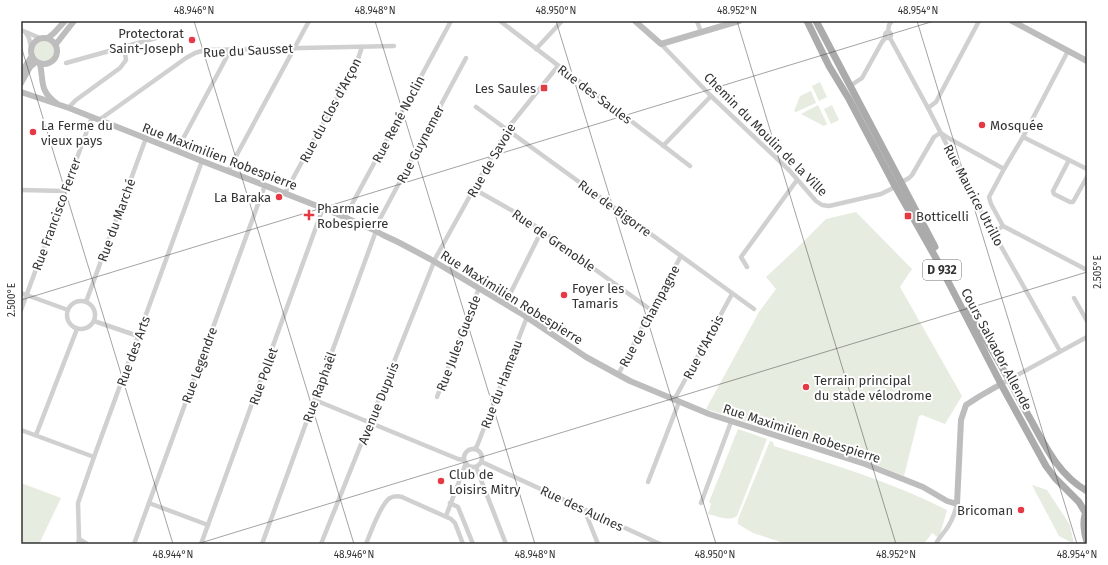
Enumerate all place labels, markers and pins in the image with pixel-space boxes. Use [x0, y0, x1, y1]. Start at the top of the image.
place label: Protectorat Saint-Joseph [109, 26, 184, 56]
marker: Protectorat Saint-Joseph [187, 35, 197, 45]
place label: Les Saules [475, 81, 536, 96]
marker: Les Saules [539, 83, 549, 93]
place label: La Ferme du vieux pays [41, 118, 113, 148]
place label: Mosquée [990, 118, 1043, 133]
marker: Mosquée [977, 120, 987, 130]
marker: La Ferme du vieux pays [28, 127, 38, 137]
place label: La Baraka [214, 190, 271, 205]
marker: La Baraka [274, 192, 284, 202]
place label: Pharmacie Robespierre [317, 201, 388, 231]
place label: Botticelli [916, 209, 969, 224]
marker: Pharmacie Robespierre [304, 210, 314, 220]
marker: Botticelli [903, 211, 913, 221]
place label: Foyer les Tamaris [572, 281, 624, 311]
marker: Foyer les Tamaris [559, 290, 569, 300]
place label: Terrain principal du stade vélodrome [814, 373, 932, 403]
marker: Terrain principal du stade vélodrome [801, 382, 811, 392]
place label: Club de Loisirs Mitry [449, 467, 521, 497]
marker: Club de Loisirs Mitry [436, 476, 446, 486]
place label: Bricoman [957, 503, 1013, 518]
marker: Bricoman [1016, 505, 1026, 515]

